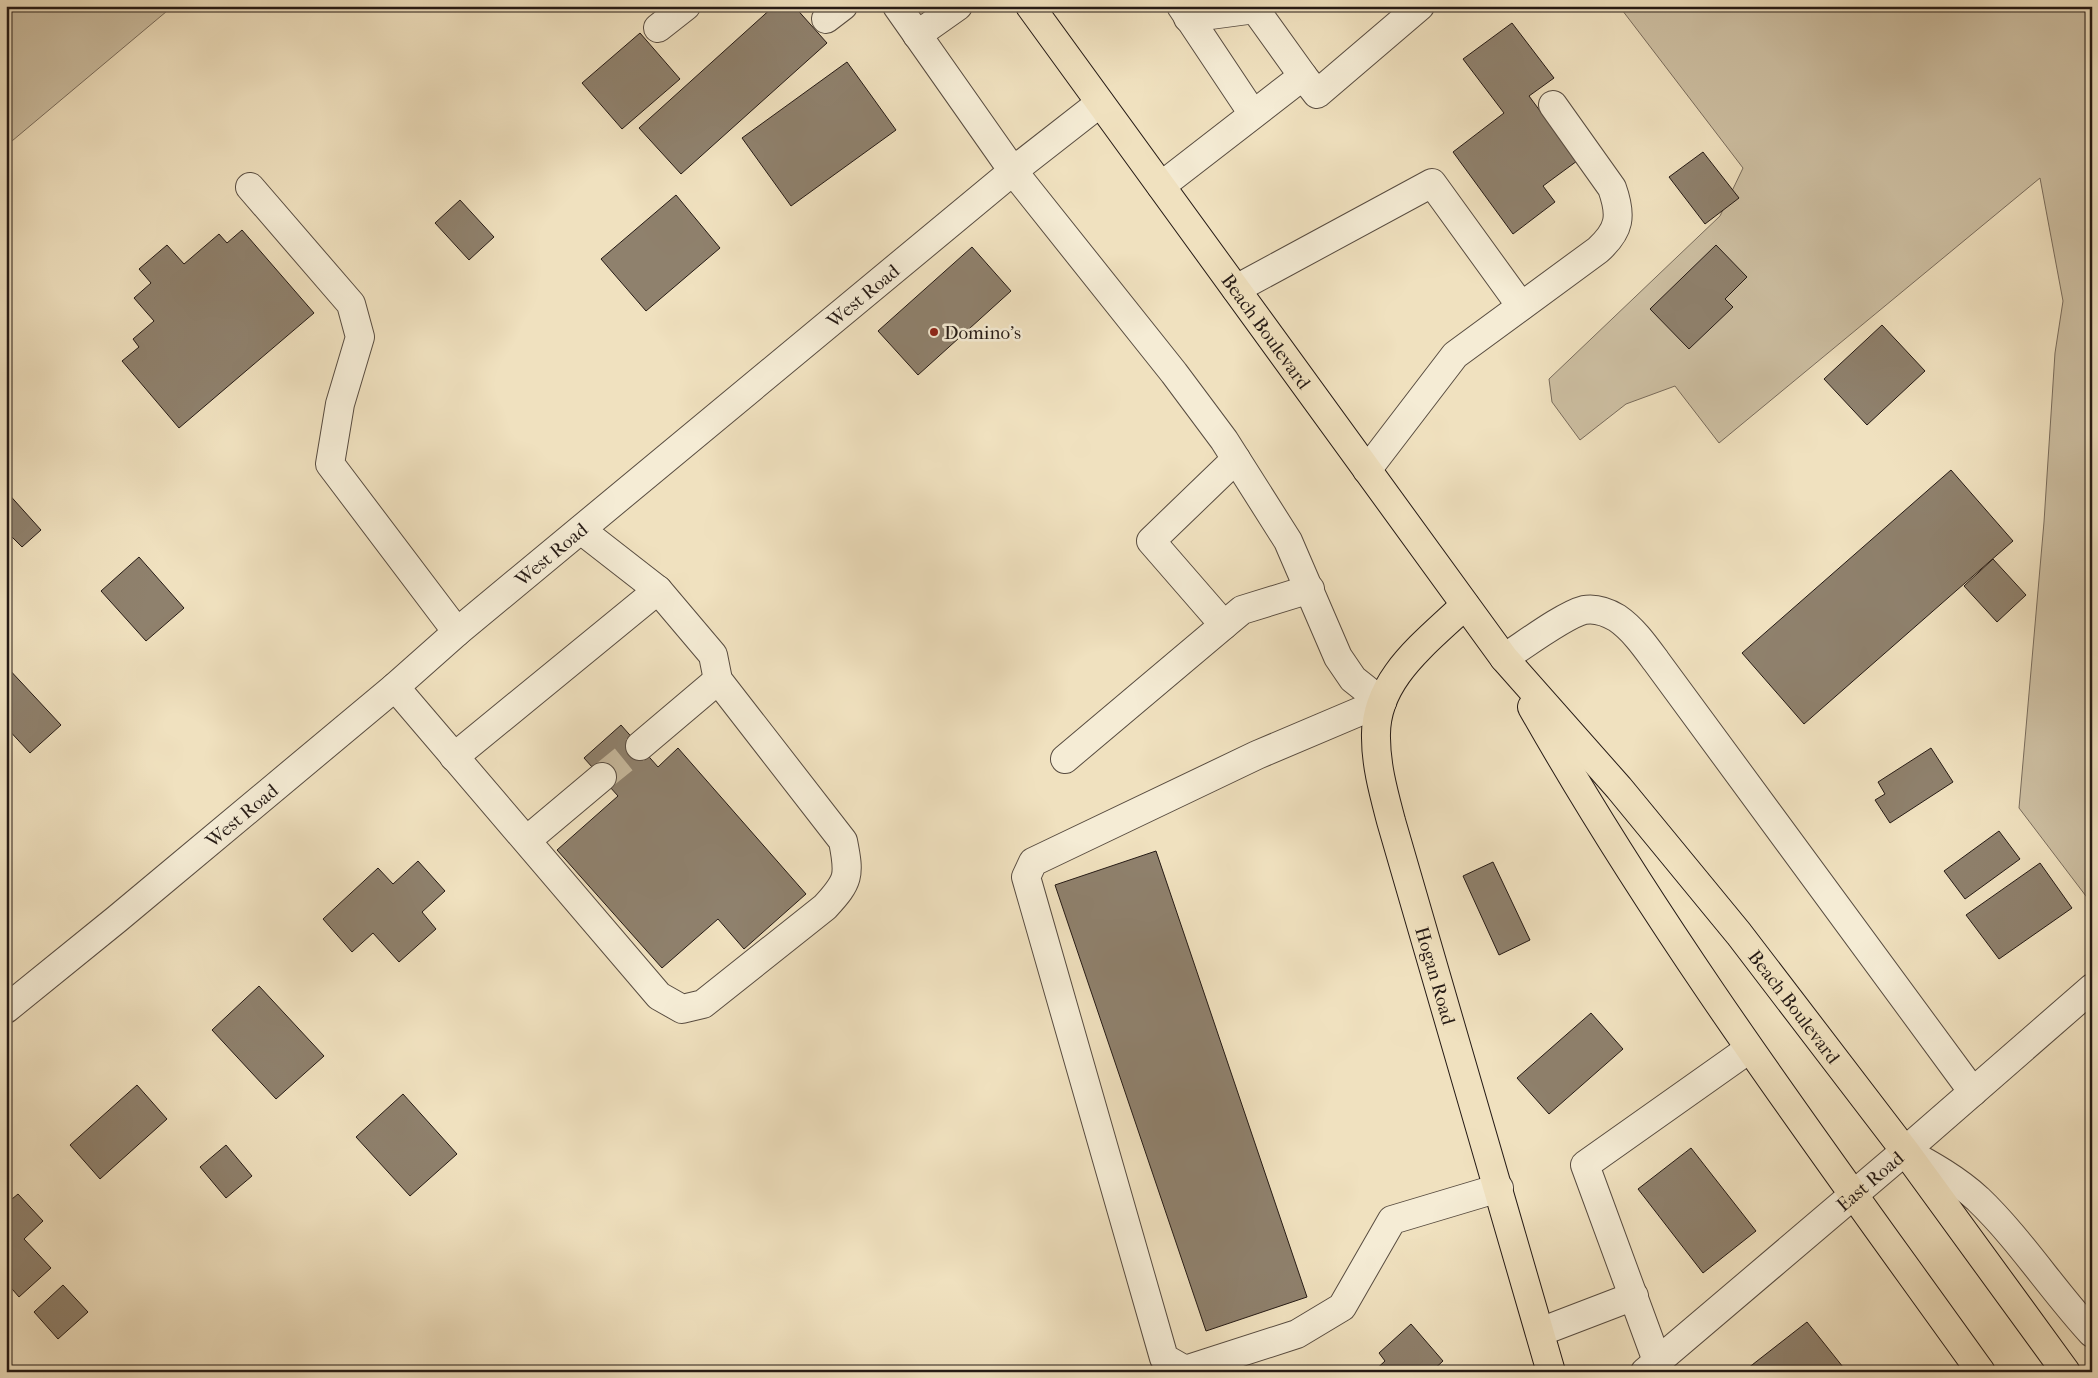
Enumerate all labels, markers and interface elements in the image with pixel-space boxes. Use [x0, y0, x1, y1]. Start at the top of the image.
street label: West Road [822, 260, 904, 333]
street label: Beach Boulevard [1216, 270, 1315, 394]
place label: Domino's [944, 322, 1021, 344]
marker: Domino's [928, 326, 940, 338]
street label: West Road [510, 518, 593, 592]
street label: West Road [201, 779, 283, 853]
street label: Hogan Road [1410, 924, 1460, 1028]
street label: Beach Boulevard [1743, 946, 1844, 1069]
street label: East Road [1833, 1147, 1909, 1216]

